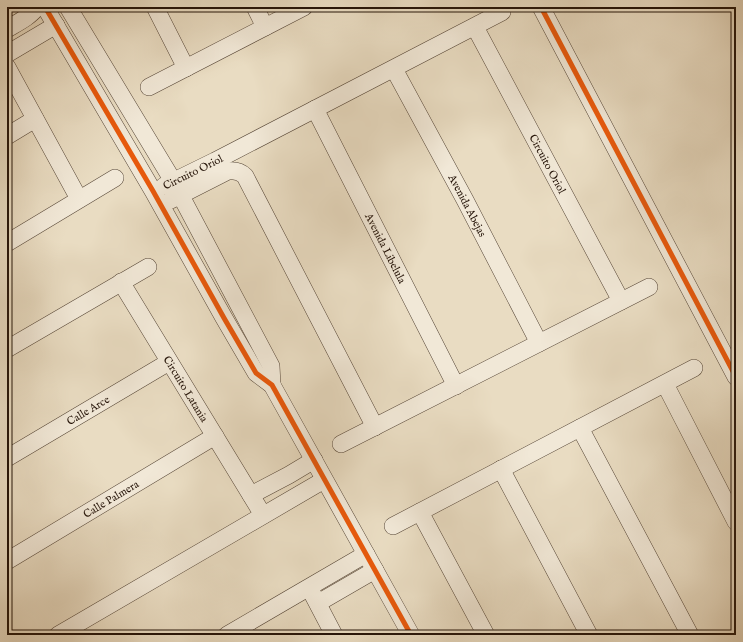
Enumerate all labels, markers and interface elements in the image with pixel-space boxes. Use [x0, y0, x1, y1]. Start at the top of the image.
street label: Circuito Oriol [525, 132, 569, 196]
street label: Circuito Oriol [161, 152, 226, 193]
street label: Avenida Abejas [444, 171, 489, 240]
street label: Avenida Libelula [361, 210, 409, 286]
street label: Circuito Latania [160, 354, 211, 425]
street label: Calle Arce [64, 393, 112, 429]
street label: Calle Palmera [81, 477, 142, 522]

